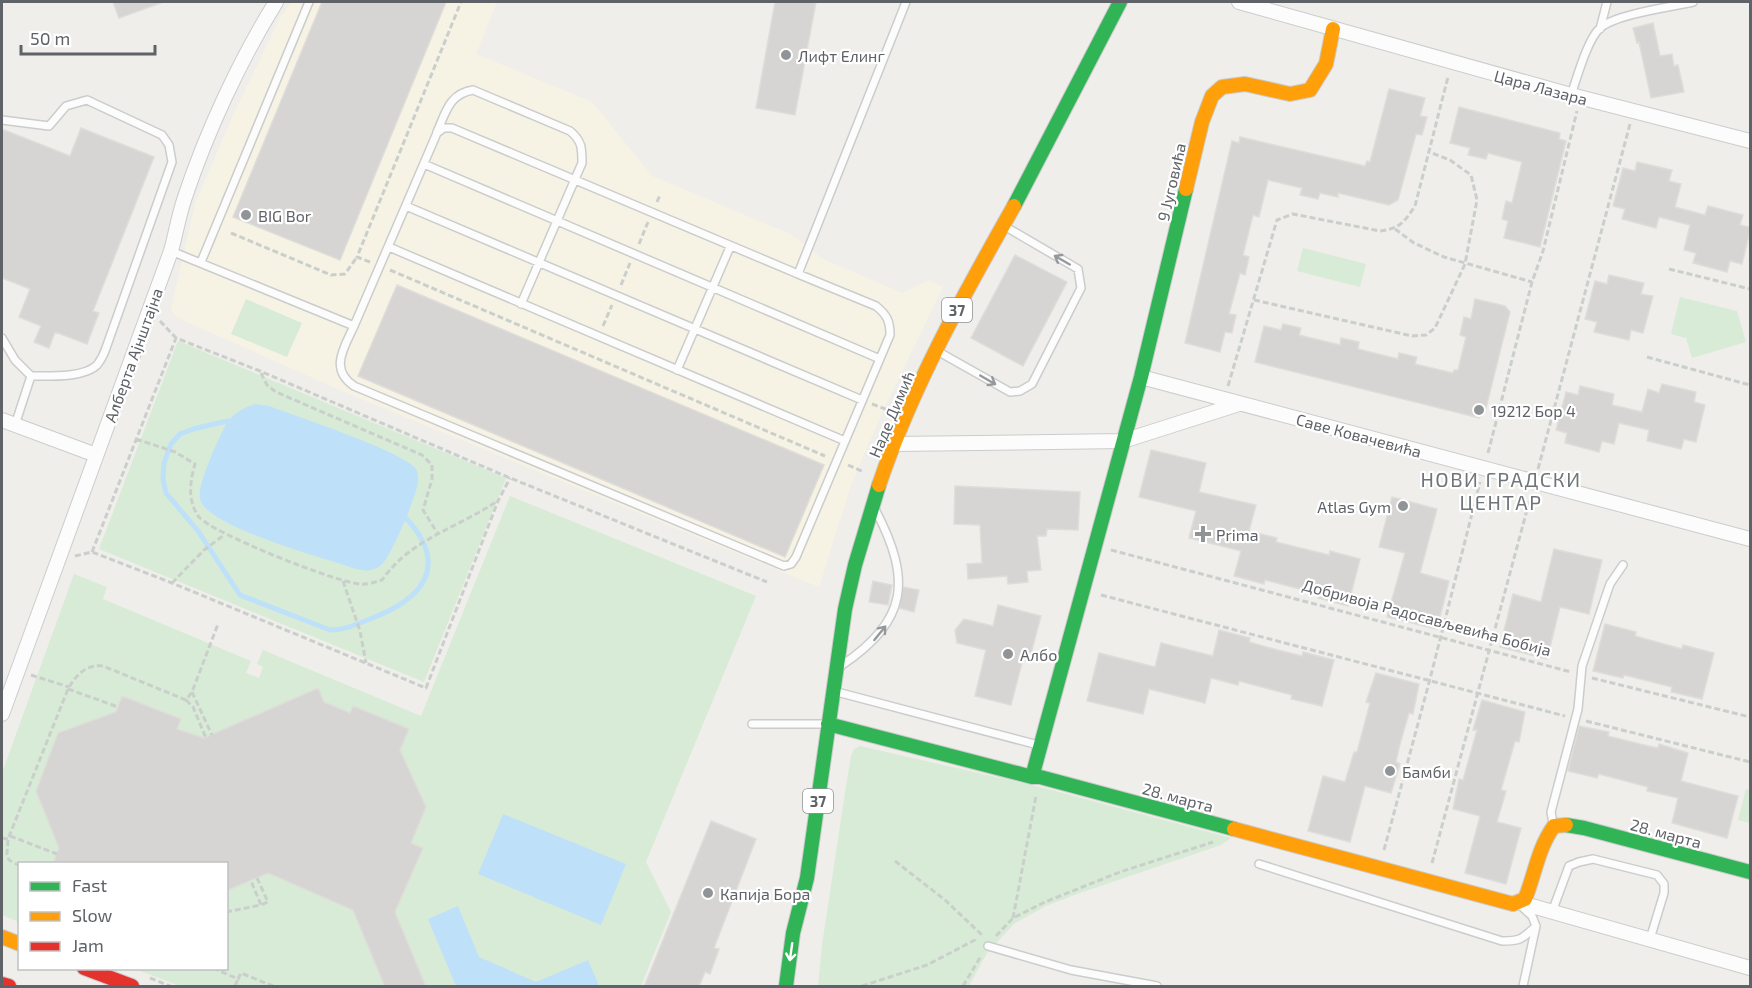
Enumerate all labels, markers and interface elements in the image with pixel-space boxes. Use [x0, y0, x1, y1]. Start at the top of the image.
scale bar [21, 18, 154, 56]
text: 50 m [30, 27, 70, 49]
place label: Лифт Елинг [798, 46, 885, 65]
marker: Лифт Елинг [779, 48, 793, 62]
street label: Цара Лазара [1492, 65, 1590, 109]
street label: 9 Југовића [1153, 141, 1190, 223]
place label: BIG Bor [258, 206, 312, 225]
marker: BIG Bor [239, 208, 253, 222]
one-way arrow [1054, 253, 1071, 265]
street label: Алберта Ајнштајна [100, 285, 167, 425]
road number: 37 [942, 298, 972, 322]
street label: Наде Димић [864, 368, 918, 460]
one-way arrow [979, 374, 996, 386]
place label: 19212 Бор 4 [1491, 401, 1576, 420]
marker: 19212 Бор 4 [1472, 403, 1486, 417]
street label: Саве Ковачевића [1294, 409, 1424, 461]
district label: НОВИ ГРАДСКИ ЦЕНТАР [1421, 467, 1582, 514]
place label: Atlas Gym [1317, 497, 1391, 516]
marker: Atlas Gym [1396, 499, 1410, 513]
marker: Prima [1194, 525, 1212, 543]
place label: Prima [1216, 525, 1259, 544]
street label: Добривоја Радосављевића Бобија [1300, 575, 1553, 660]
one-way arrow [874, 625, 887, 641]
place label: Албо [1020, 645, 1057, 664]
marker: Албо [1001, 647, 1015, 661]
place label: Бамби [1402, 762, 1451, 781]
marker: Бамби [1383, 764, 1397, 778]
street label: 28. марта [1140, 778, 1216, 816]
road number: 37 [803, 789, 833, 813]
street label: 28. марта [1628, 814, 1704, 852]
legend [18, 862, 228, 970]
text: Fast [72, 874, 107, 896]
place label: Капија Бора [720, 884, 810, 904]
marker: Капија Бора [701, 886, 715, 900]
text: Slow [72, 904, 113, 926]
text: Jam [72, 934, 104, 956]
one-way arrow [785, 942, 796, 962]

